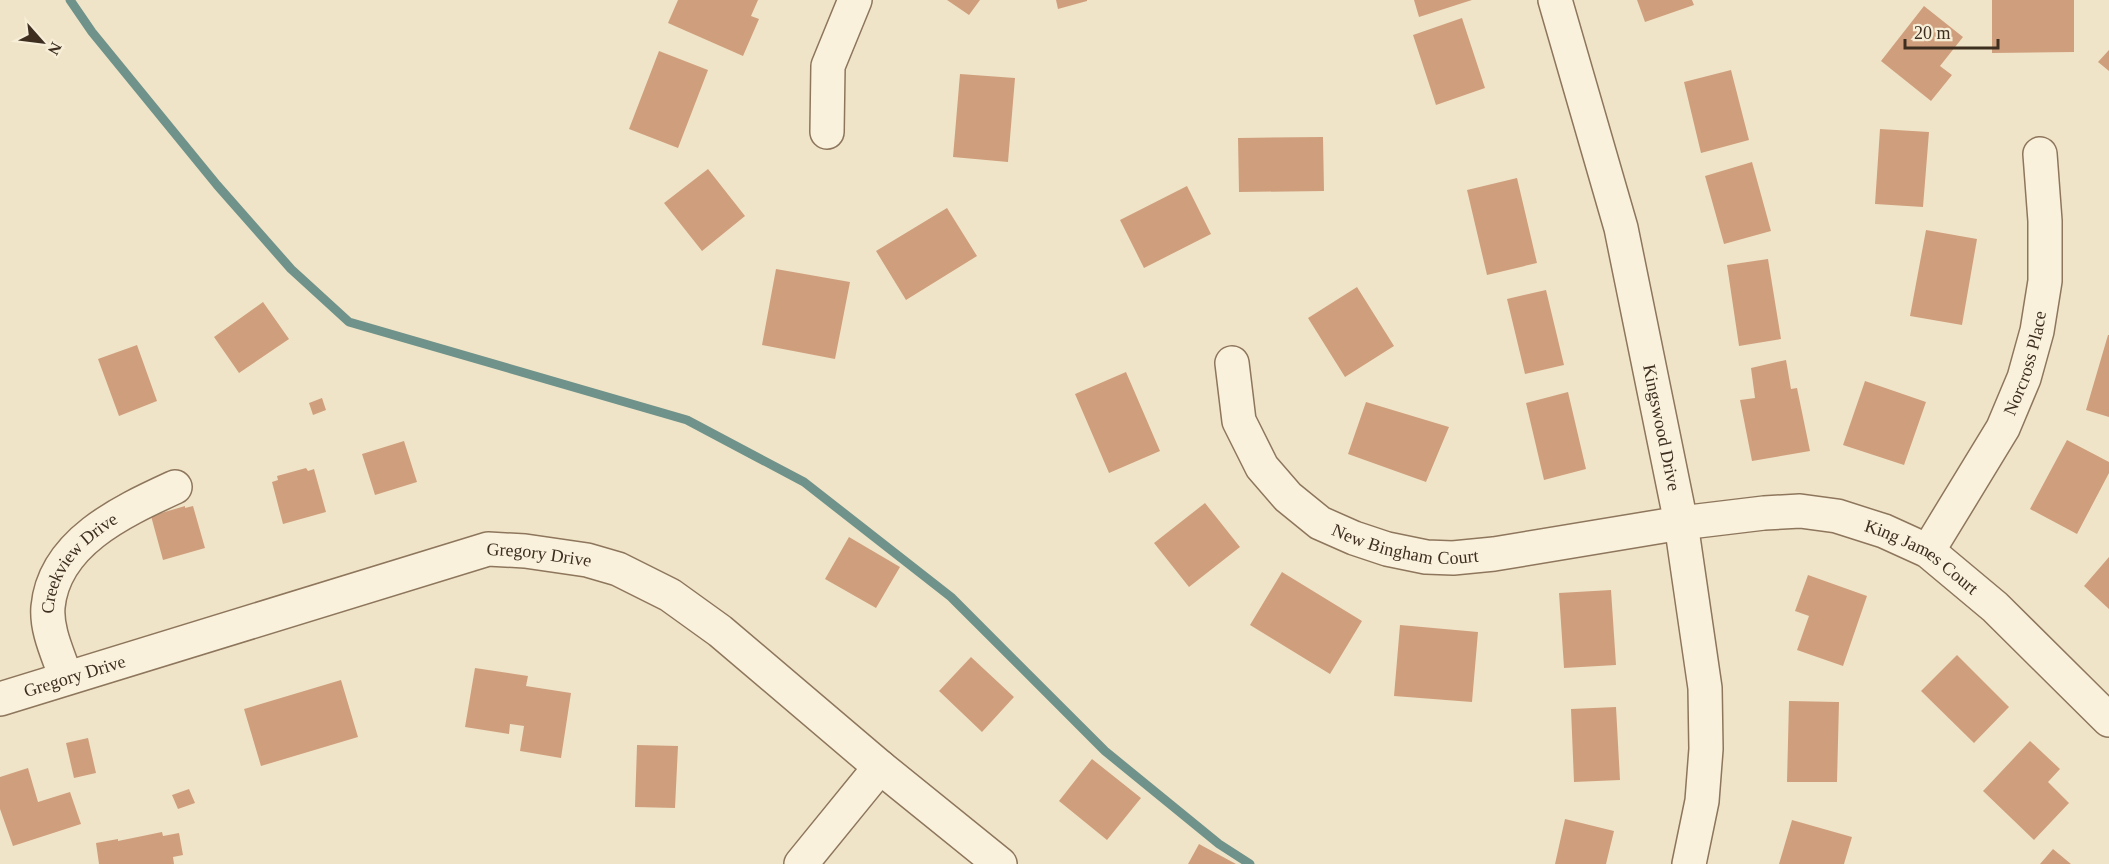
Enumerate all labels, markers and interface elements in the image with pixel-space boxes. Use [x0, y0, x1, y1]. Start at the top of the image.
north arrow [12, 12, 72, 72]
scale bar [1905, 12, 1998, 50]
text: 20 m [1914, 23, 1951, 43]
text: N [44, 40, 65, 58]
street label: Norcross Place [1999, 309, 2050, 418]
street label: Kingswood Drive [1639, 363, 1684, 493]
street label: Creekview Drive [38, 509, 121, 614]
street label: King James Court [1862, 515, 1982, 598]
street label: New Bingham Court [1329, 520, 1479, 568]
street label: Gregory Drive [486, 539, 594, 571]
street label: Gregory Drive [21, 651, 128, 701]

